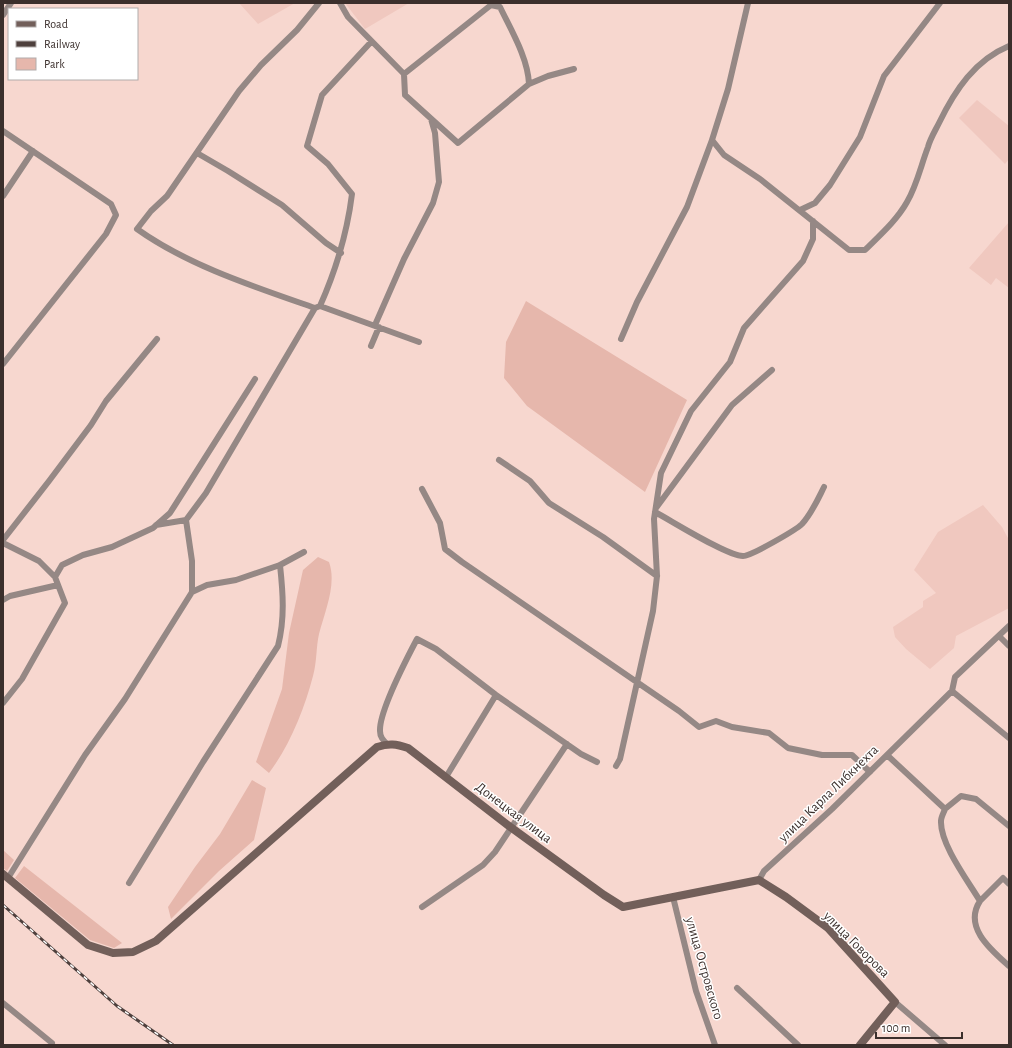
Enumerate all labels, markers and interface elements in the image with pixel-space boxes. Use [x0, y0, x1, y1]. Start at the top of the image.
legend [8, 8, 138, 80]
text: Road [44, 18, 68, 30]
text: Railway [44, 38, 80, 51]
text: Park [44, 58, 65, 70]
street label: улица Карла Либкнехта [775, 742, 882, 845]
street label: Донецкая улица [473, 780, 555, 846]
street label: улица Говорова [820, 908, 892, 981]
street label: улица Островского [682, 915, 725, 1021]
scale bar [876, 1014, 962, 1040]
text: 100 m [882, 1022, 910, 1034]

